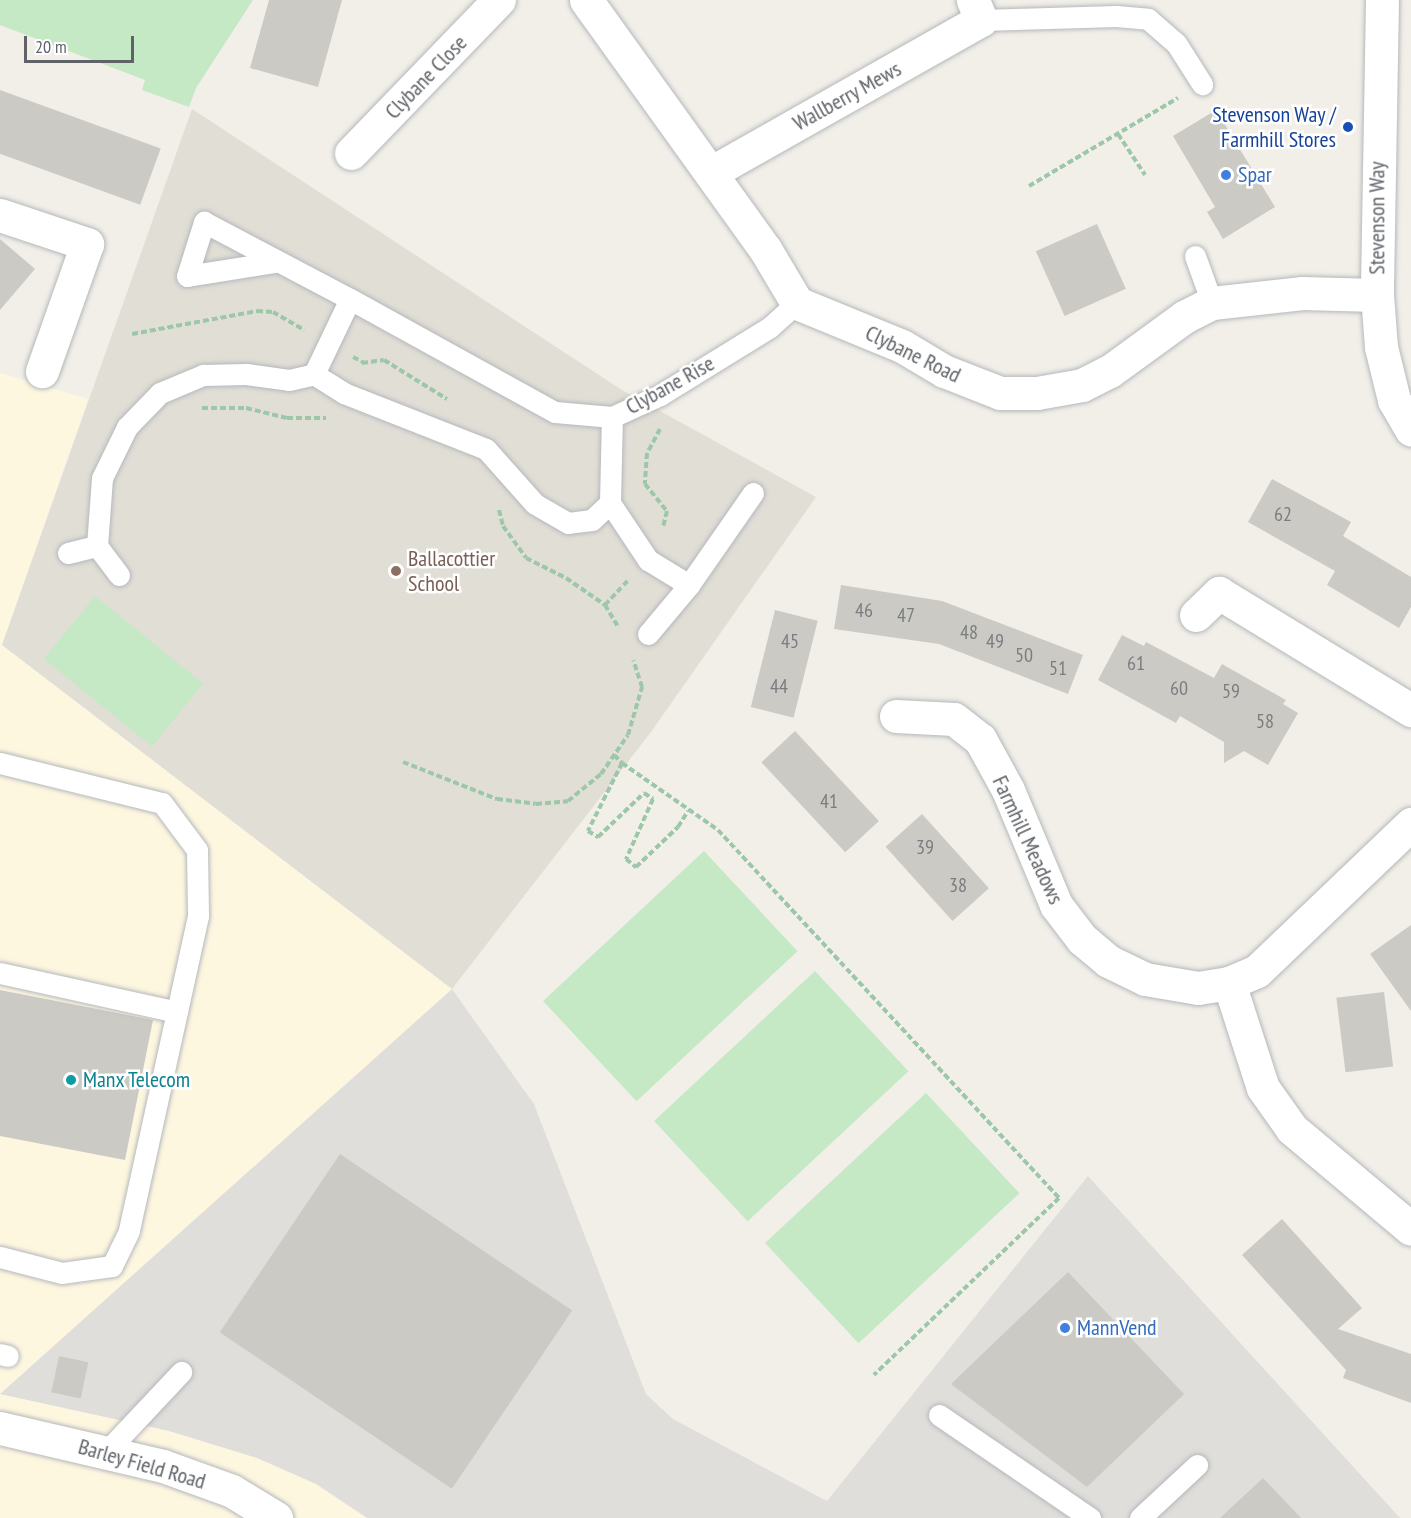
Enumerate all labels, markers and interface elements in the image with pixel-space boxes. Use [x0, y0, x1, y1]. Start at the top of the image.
scale bar [27, 24, 136, 62]
street label: Clybane Close [380, 30, 472, 124]
text: 20 m [35, 35, 67, 58]
street label: Wallberry Mews [788, 55, 906, 137]
place label: Stevenson Way / Farmhill Stores [1211, 101, 1336, 152]
marker: Stevenson Way / Farmhill Stores [1341, 120, 1355, 134]
street label: Stevenson Way [1364, 161, 1390, 275]
place label: Spar [1238, 162, 1272, 188]
marker: Spar [1219, 168, 1233, 182]
street label: Clybane Road [861, 320, 965, 388]
street label: Clybane Rise [621, 350, 719, 420]
house number: 62 [1274, 502, 1292, 526]
place label: Ballacottier School [408, 545, 495, 596]
marker: Ballacottier School [389, 564, 403, 578]
house number: 46 [855, 598, 873, 622]
house number: 47 [897, 603, 915, 627]
house number: 48 [960, 620, 978, 644]
house number: 45 [781, 629, 799, 653]
house number: 49 [986, 629, 1004, 653]
house number: 50 [1015, 643, 1033, 667]
house number: 61 [1127, 651, 1145, 675]
house number: 51 [1049, 656, 1067, 680]
house number: 44 [770, 674, 788, 698]
house number: 60 [1170, 676, 1188, 700]
house number: 59 [1222, 679, 1240, 703]
house number: 58 [1256, 709, 1274, 733]
street label: Farmhill Meadows [987, 772, 1069, 908]
house number: 41 [820, 789, 838, 813]
house number: 39 [916, 835, 934, 859]
house number: 38 [949, 873, 967, 897]
place label: Manx Telecom [83, 1067, 191, 1093]
marker: Manx Telecom [64, 1073, 78, 1087]
place label: MannVend [1077, 1315, 1157, 1341]
marker: MannVend [1058, 1321, 1072, 1335]
street label: Barley Field Road [75, 1433, 209, 1495]

